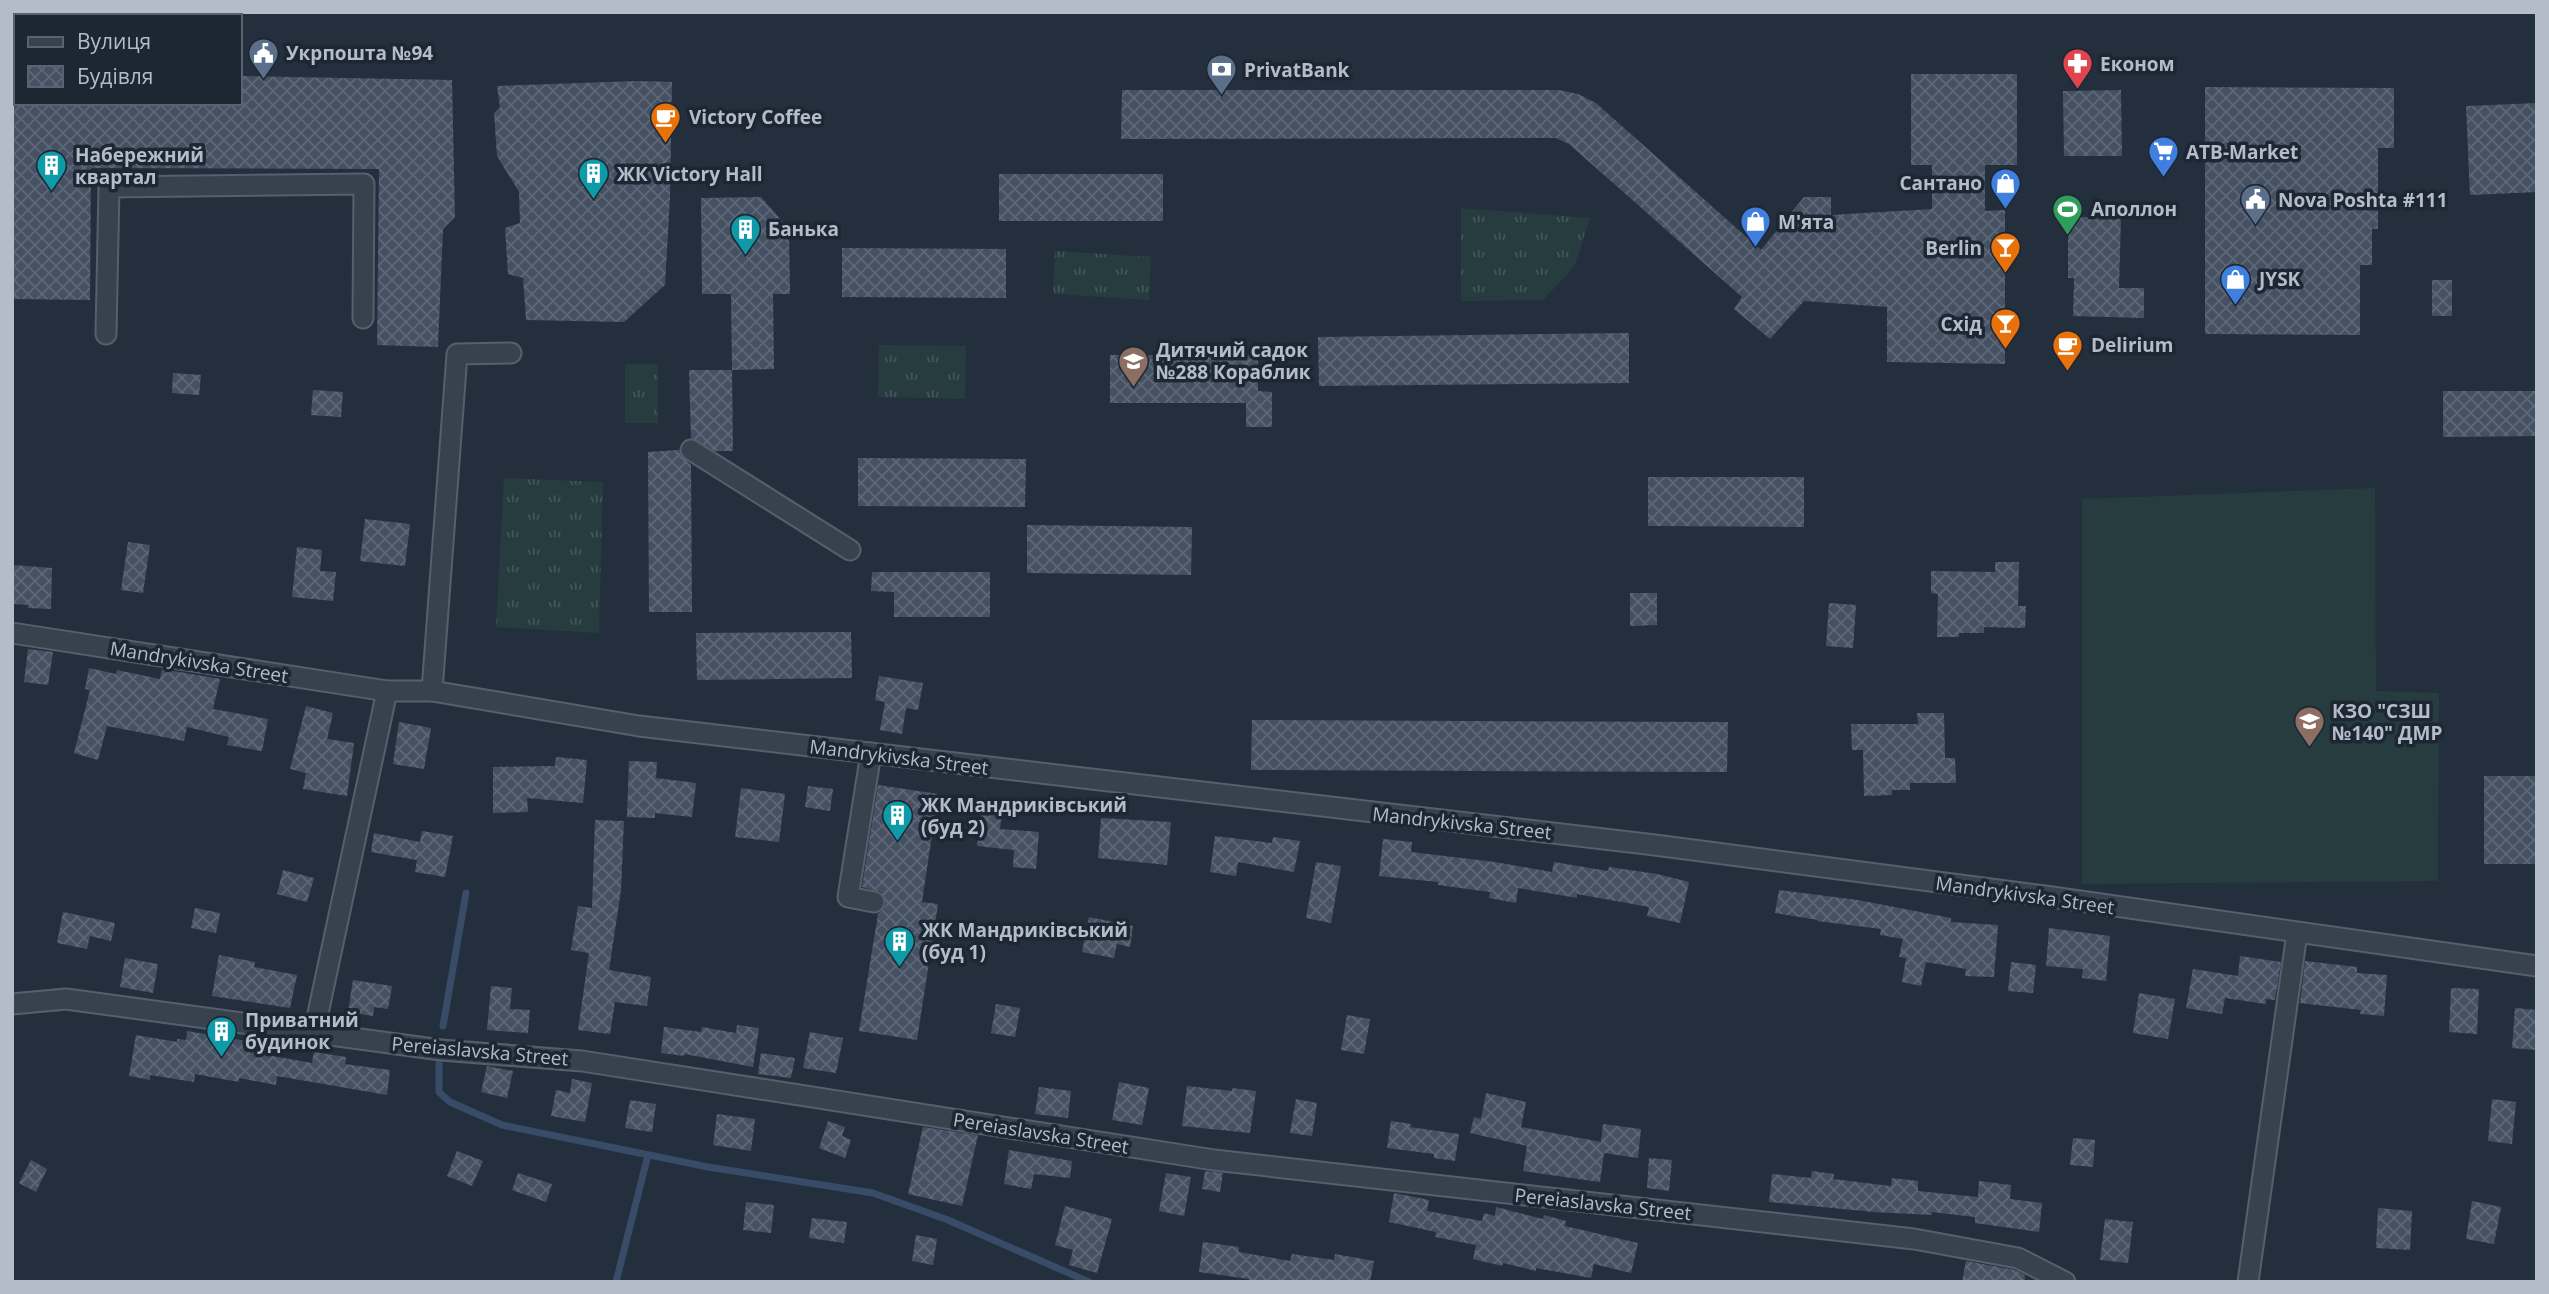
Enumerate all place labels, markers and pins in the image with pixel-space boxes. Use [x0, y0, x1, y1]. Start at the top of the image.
public building icon: Укрпошта №94 [246, 36, 280, 80]
place label: Укрпошта №94 [286, 40, 433, 66]
pharmacy icon: Економ [2060, 47, 2094, 91]
place label: Економ [2100, 51, 2175, 77]
bank icon: PrivatBank [1204, 53, 1238, 97]
place label: PrivatBank [1244, 57, 1350, 83]
cafe icon: Victory Coffee [649, 100, 683, 144]
place label: Victory Coffee [689, 104, 822, 130]
supermarket icon: ATB-Market [2146, 135, 2180, 179]
place label: ATB-Market [2186, 139, 2298, 165]
place label: Набережний квартал [75, 142, 204, 190]
building icon: Набережний квартал [35, 149, 69, 193]
building icon: ЖК Victory Hall [577, 157, 611, 201]
place label: ЖК Victory Hall [617, 161, 763, 187]
shop icon: Сантано [1988, 166, 2022, 210]
place label: Сантано [1900, 170, 1982, 196]
public building icon: Nova Poshta #111 [2238, 183, 2272, 227]
place label: Nova Poshta #111 [2278, 187, 2448, 213]
sports icon: Аполлон [2051, 192, 2085, 236]
place label: Аполлон [2091, 196, 2177, 222]
shop icon: М'ята [1738, 205, 1772, 249]
place label: М'ята [1778, 209, 1834, 235]
building icon: Банька [728, 212, 762, 256]
place label: Банька [768, 216, 839, 242]
bar icon: Berlin [1988, 231, 2022, 275]
place label: Berlin [1925, 235, 1982, 261]
shop icon: JYSK [2219, 262, 2253, 306]
place label: JYSK [2257, 266, 2301, 292]
bar icon: Схід [1988, 307, 2022, 351]
place label: Схід [1940, 311, 1982, 337]
cafe icon: Delirium [2051, 328, 2085, 372]
place label: Delirium [2091, 332, 2173, 358]
place label: Дитячий садок №288 Кораблик [1156, 337, 1311, 385]
school or university icon: Дитячий садок №288 Кораблик [1116, 344, 1150, 388]
place label: КЗО "СЗШ №140" ДМР [2332, 698, 2442, 746]
school or university icon: КЗО "СЗШ №140" ДМР [2292, 705, 2326, 749]
place label: ЖК Мандриківський (буд 2) [921, 792, 1127, 840]
building icon: ЖК Мандриківський (буд 2) [881, 799, 915, 843]
place label: ЖК Мандриківський (буд 1) [922, 917, 1128, 965]
building icon: ЖК Мандриківський (буд 1) [882, 924, 916, 968]
place label: Приватний будинок [245, 1007, 359, 1055]
building icon: Приватний будинок [205, 1014, 239, 1058]

